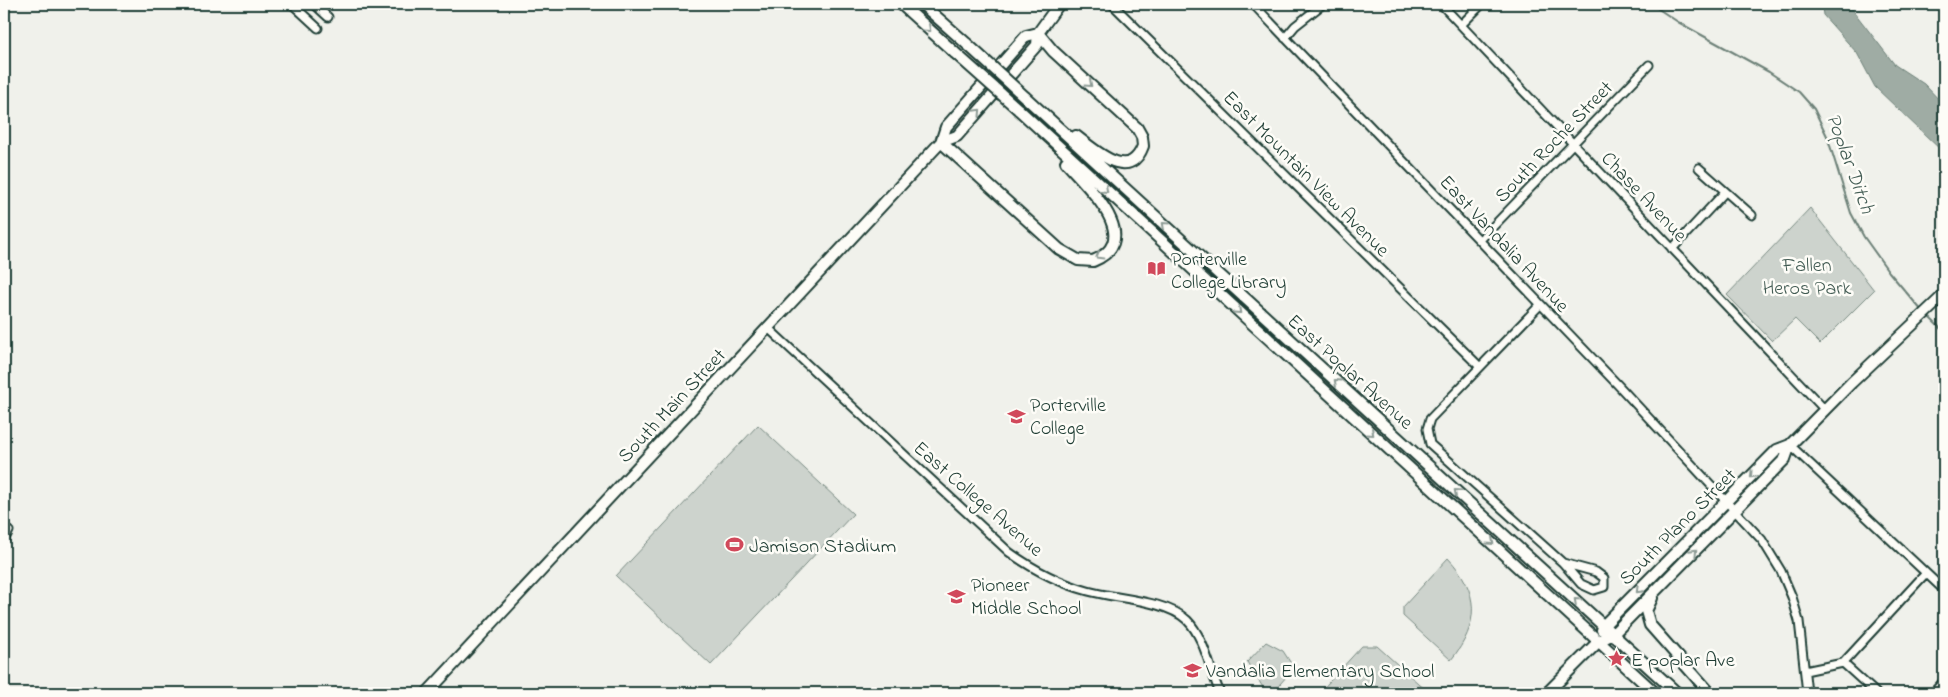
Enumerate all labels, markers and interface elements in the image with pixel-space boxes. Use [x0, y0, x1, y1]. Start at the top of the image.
one-way arrow [923, 23, 932, 32]
street label: South Roche Street [1489, 75, 1621, 210]
one-way arrow [1083, 78, 1092, 87]
street label: East Mountain View Avenue [1215, 85, 1395, 265]
one-way arrow [972, 109, 981, 118]
water label: Poplar Ditch [1817, 109, 1881, 219]
street label: Chase Avenue [1593, 146, 1693, 250]
street label: East Vandalia Avenue [1431, 169, 1575, 320]
one-way arrow [1099, 184, 1108, 193]
one-way arrow [1162, 222, 1171, 231]
place label: Porterville College Library [1171, 246, 1286, 299]
one-way arrow [1096, 250, 1105, 260]
park label: Fallen Heros Park [1763, 252, 1851, 304]
library icon: Porterville College Library [1147, 259, 1167, 279]
one-way arrow [1232, 306, 1241, 315]
street label: East Poplar Avenue [1280, 308, 1419, 438]
street label: South Main Street [612, 343, 734, 471]
one-way arrow [1334, 379, 1343, 388]
place label: Porterville College [1030, 392, 1106, 445]
school or university icon: Porterville College [1006, 406, 1026, 426]
one-way arrow [1365, 427, 1374, 436]
street label: East College Avenue [905, 435, 1049, 565]
street label: South Plano Street [1613, 462, 1744, 593]
one-way arrow [1750, 469, 1759, 478]
one-way arrow [1454, 489, 1463, 498]
place label: Jamison Stadium [749, 533, 896, 562]
sports icon: Jamison Stadium [725, 535, 745, 555]
one-way arrow [1485, 536, 1494, 545]
one-way arrow [1689, 549, 1698, 558]
place label: Pioneer Middle School [971, 572, 1081, 624]
one-way arrow [1636, 585, 1645, 594]
school or university icon: Pioneer Middle School [947, 586, 967, 606]
one-way arrow [1574, 598, 1583, 607]
place label: E poplar Ave [1631, 647, 1735, 676]
place icon: E poplar Ave [1607, 649, 1627, 669]
place label: Vandalia Elementary School [1205, 658, 1434, 687]
school or university icon: Vandalia Elementary School [1182, 660, 1202, 680]

